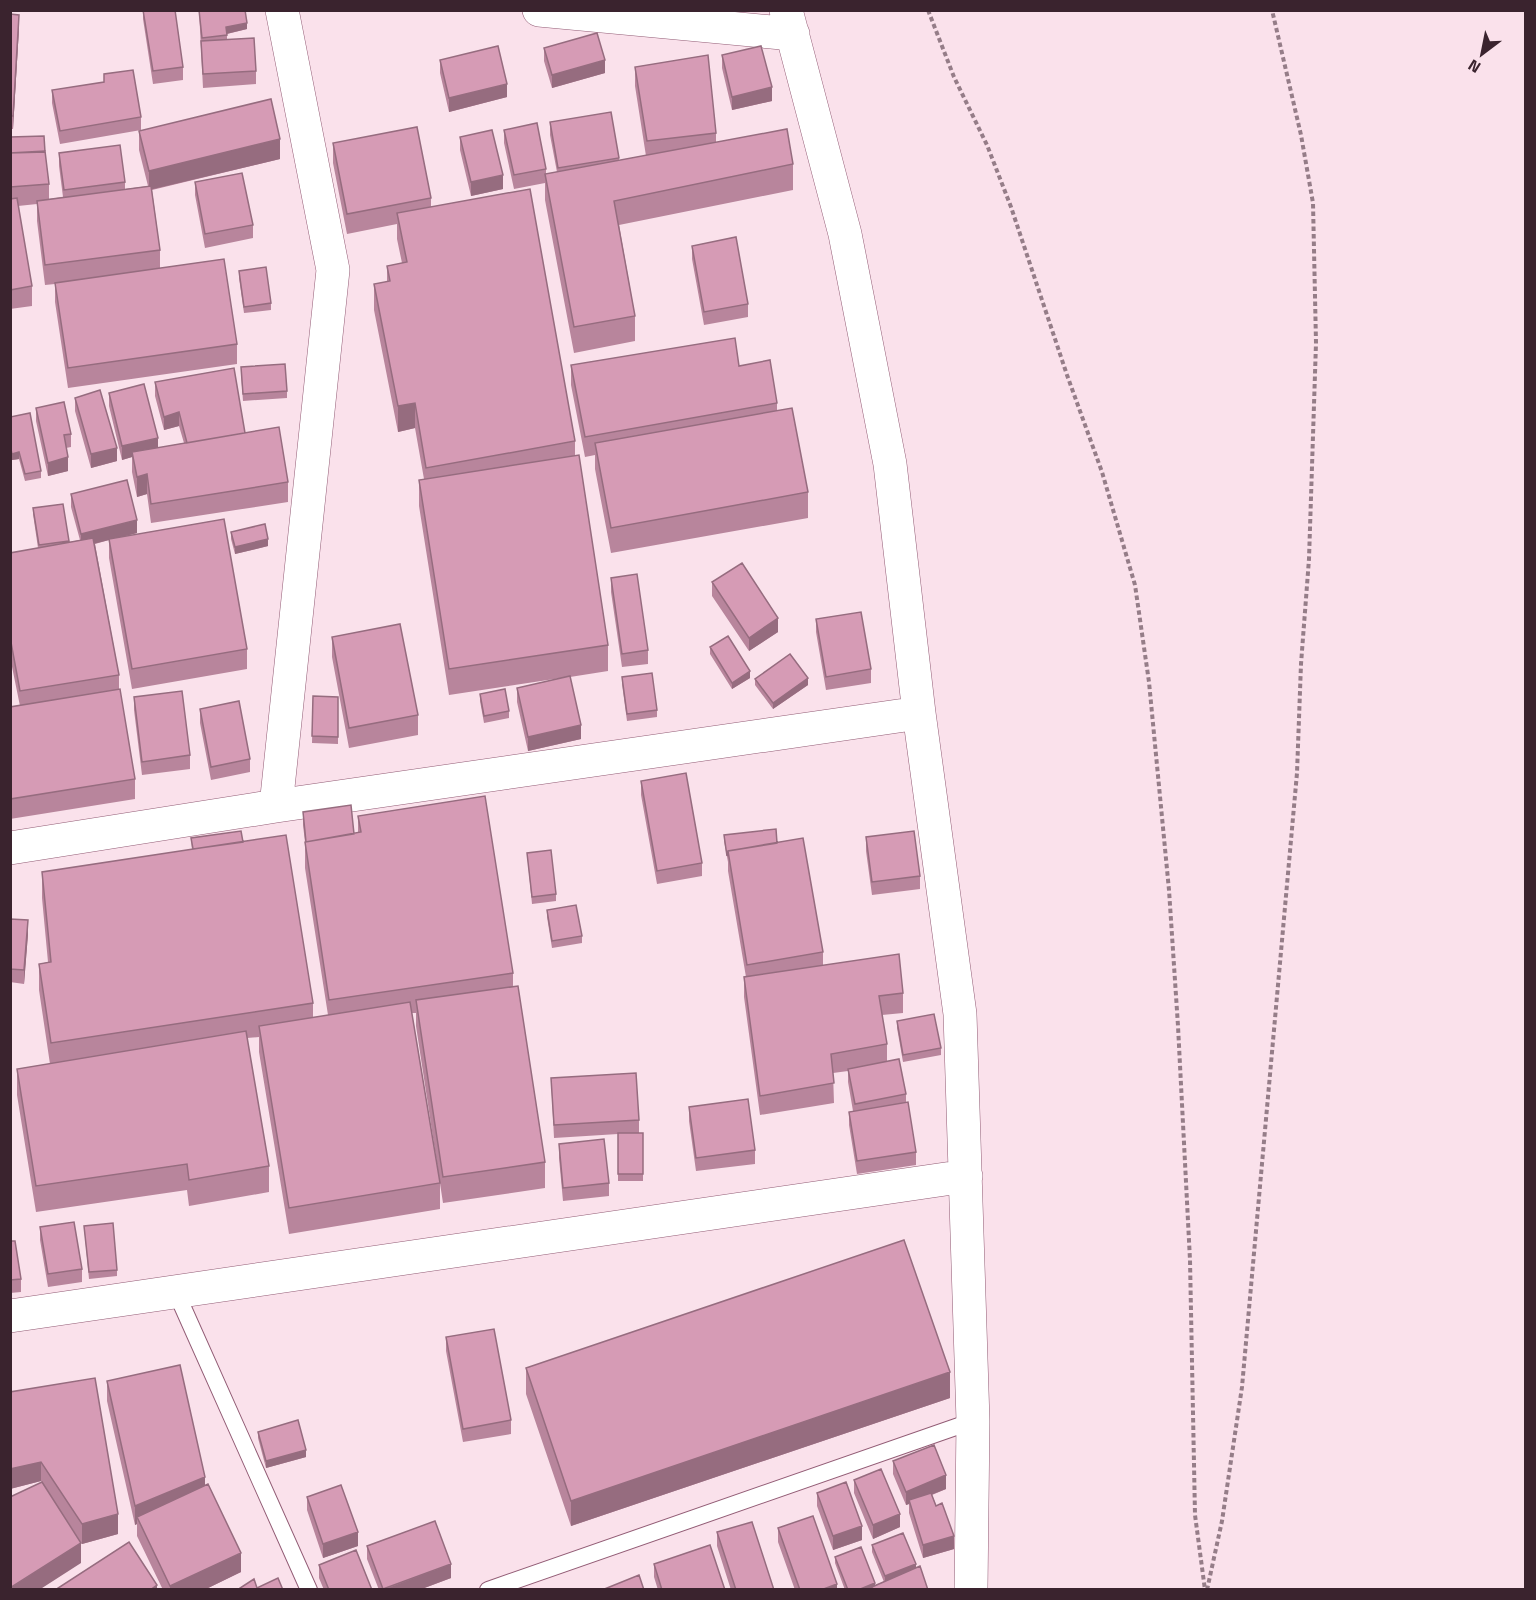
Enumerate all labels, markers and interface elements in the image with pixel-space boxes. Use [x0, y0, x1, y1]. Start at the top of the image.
north arrow [1452, 24, 1512, 84]
text: N [1463, 54, 1485, 80]

